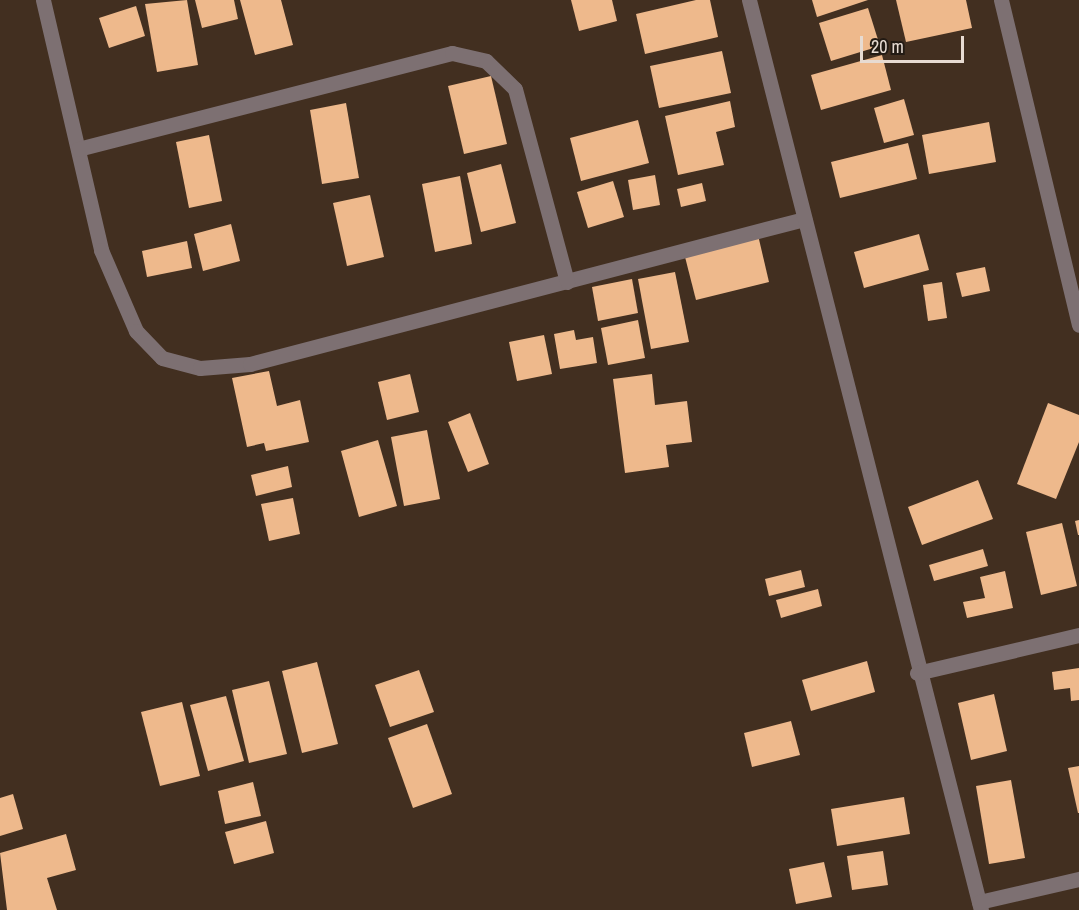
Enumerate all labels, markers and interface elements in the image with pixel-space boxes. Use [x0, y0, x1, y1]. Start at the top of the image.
scale bar [863, 24, 966, 62]
text: 20 m [871, 34, 904, 59]

